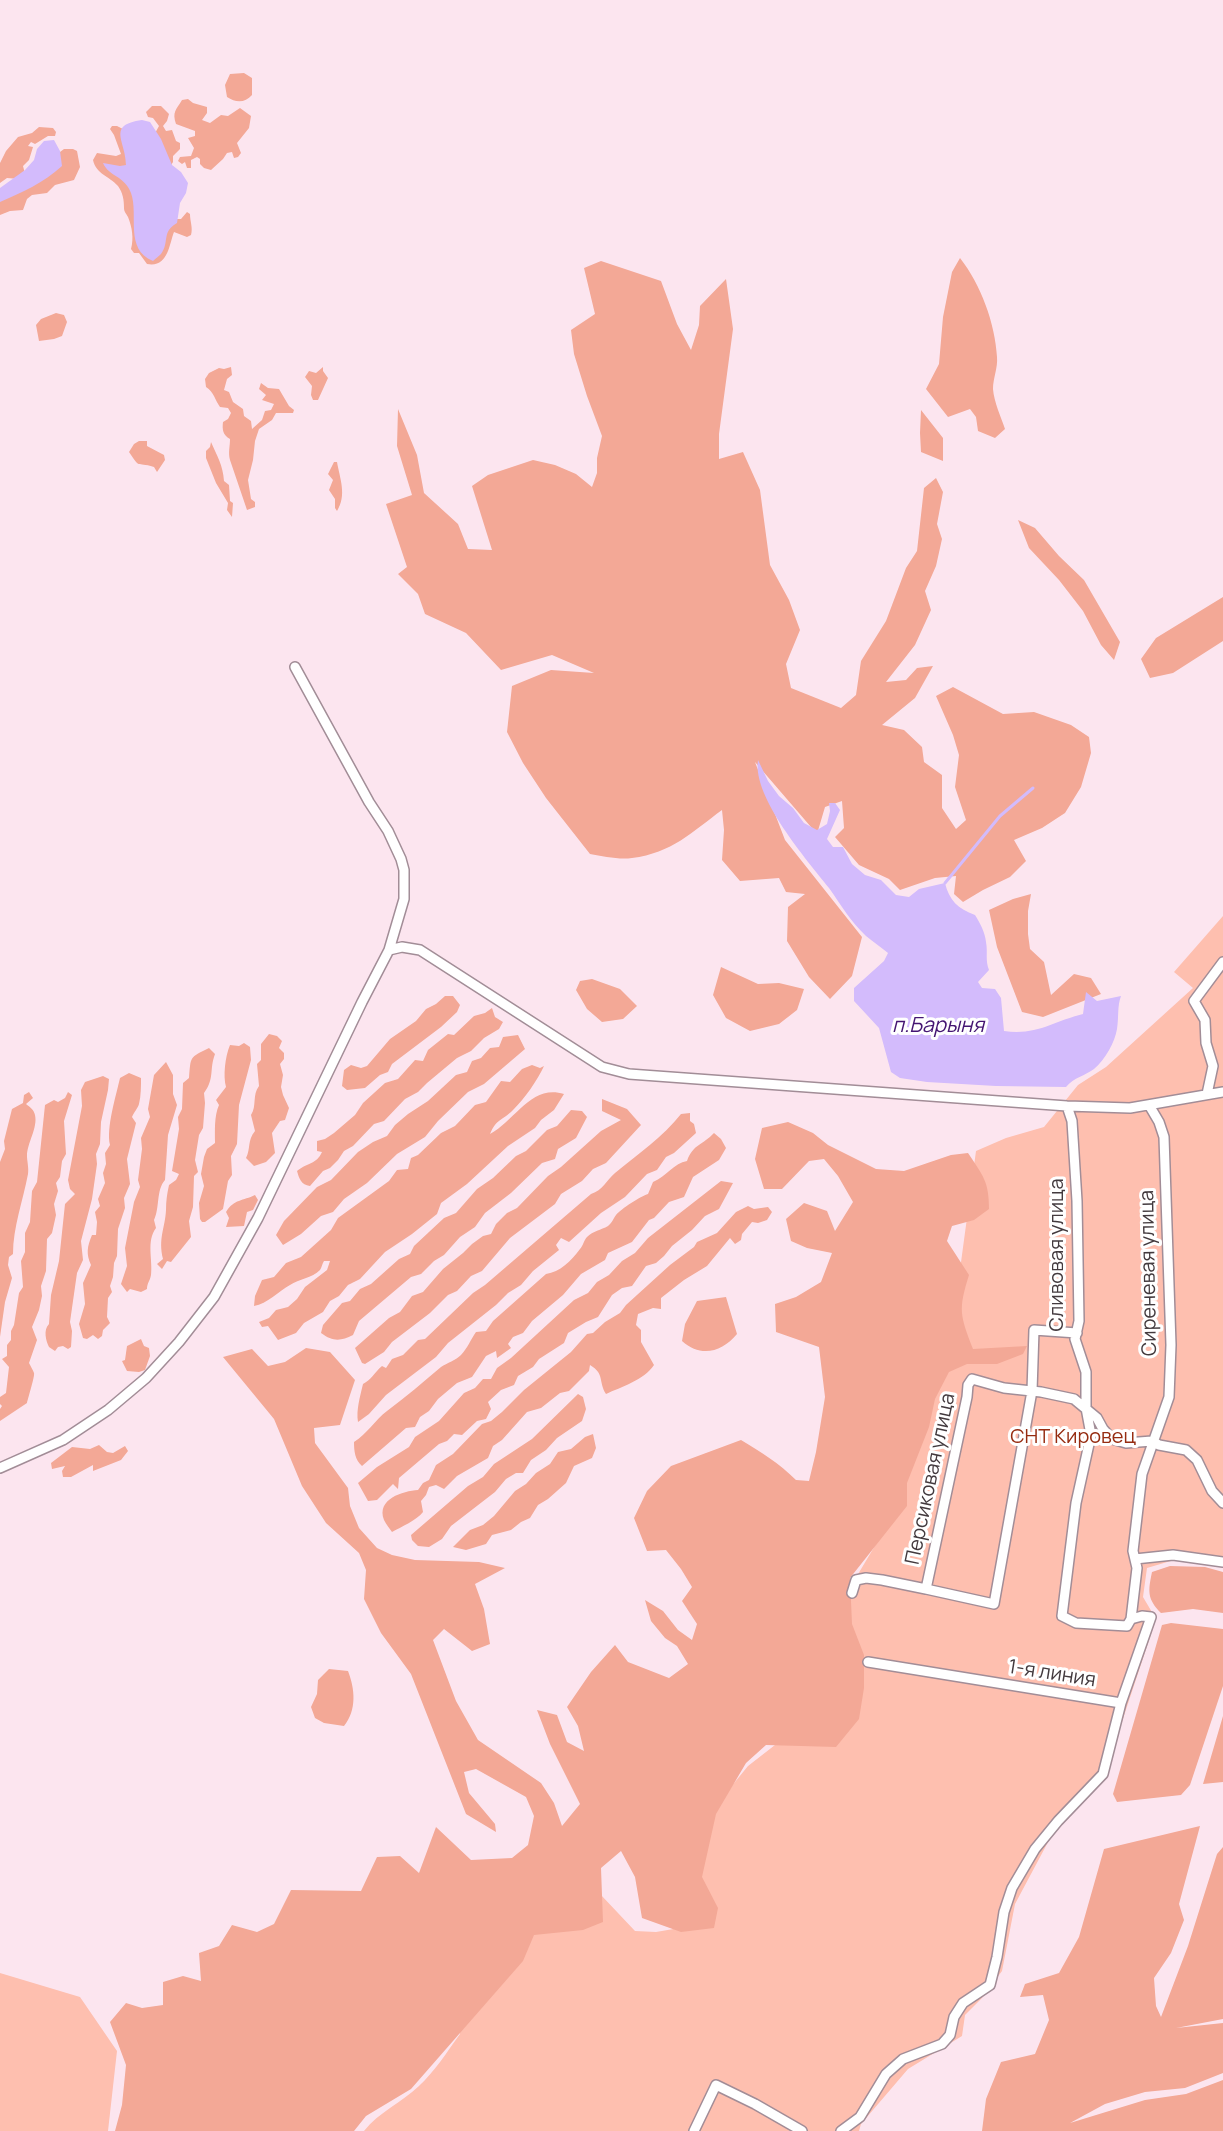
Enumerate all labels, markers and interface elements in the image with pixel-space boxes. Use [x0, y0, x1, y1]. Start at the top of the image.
water label: п.Барыня [892, 1013, 984, 1039]
street label: Сливовая улица [1045, 1178, 1069, 1332]
street label: Сиреневая улица [1136, 1190, 1162, 1356]
street label: Персиковая улица [901, 1391, 961, 1567]
park label: СНТ Кировец [1010, 1425, 1136, 1449]
street label: 1-я линия [1006, 1655, 1098, 1693]

